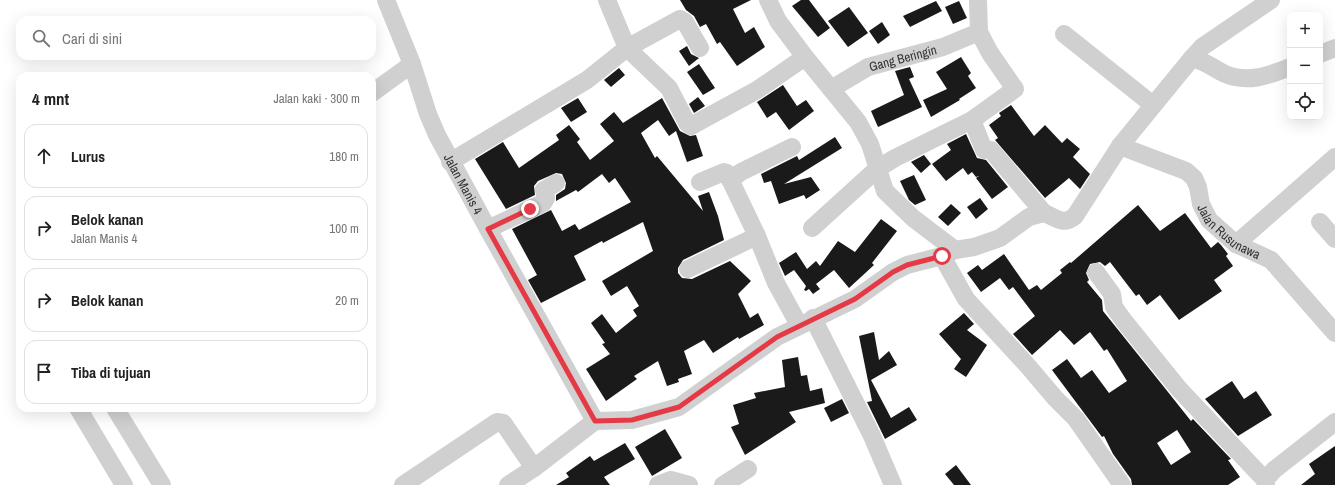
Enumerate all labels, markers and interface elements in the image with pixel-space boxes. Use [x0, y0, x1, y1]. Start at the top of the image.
map controls [1287, 12, 1323, 120]
button: + [1287, 12, 1323, 48]
search box [16, 16, 376, 60]
icon: search [30, 27, 52, 49]
text: Cari di sini [62, 28, 122, 49]
street label: Gang Beringin [867, 41, 939, 75]
button: − [1287, 48, 1323, 84]
button: locate [1287, 84, 1323, 120]
text: 4 mnt [32, 87, 69, 110]
text: Jalan kaki · 300 m [273, 90, 360, 107]
icon: ahead [33, 145, 55, 167]
text: Lurus [71, 146, 105, 167]
text: 180 m [329, 148, 359, 165]
street label: Jalan Manis 4 [440, 151, 486, 217]
route end [521, 200, 539, 218]
street label: Jalan Rusunawa [1193, 202, 1263, 263]
text: Belok kanan [71, 209, 143, 230]
icon: right [33, 217, 55, 239]
text: 100 m [329, 220, 359, 237]
text: Jalan Manis 4 [71, 230, 137, 247]
route start [933, 247, 951, 265]
icon: right [33, 289, 55, 311]
text: Belok kanan [71, 290, 143, 311]
text: 20 m [335, 292, 359, 309]
icon: arrive [33, 361, 55, 383]
text: Tiba di tujuan [71, 362, 151, 383]

